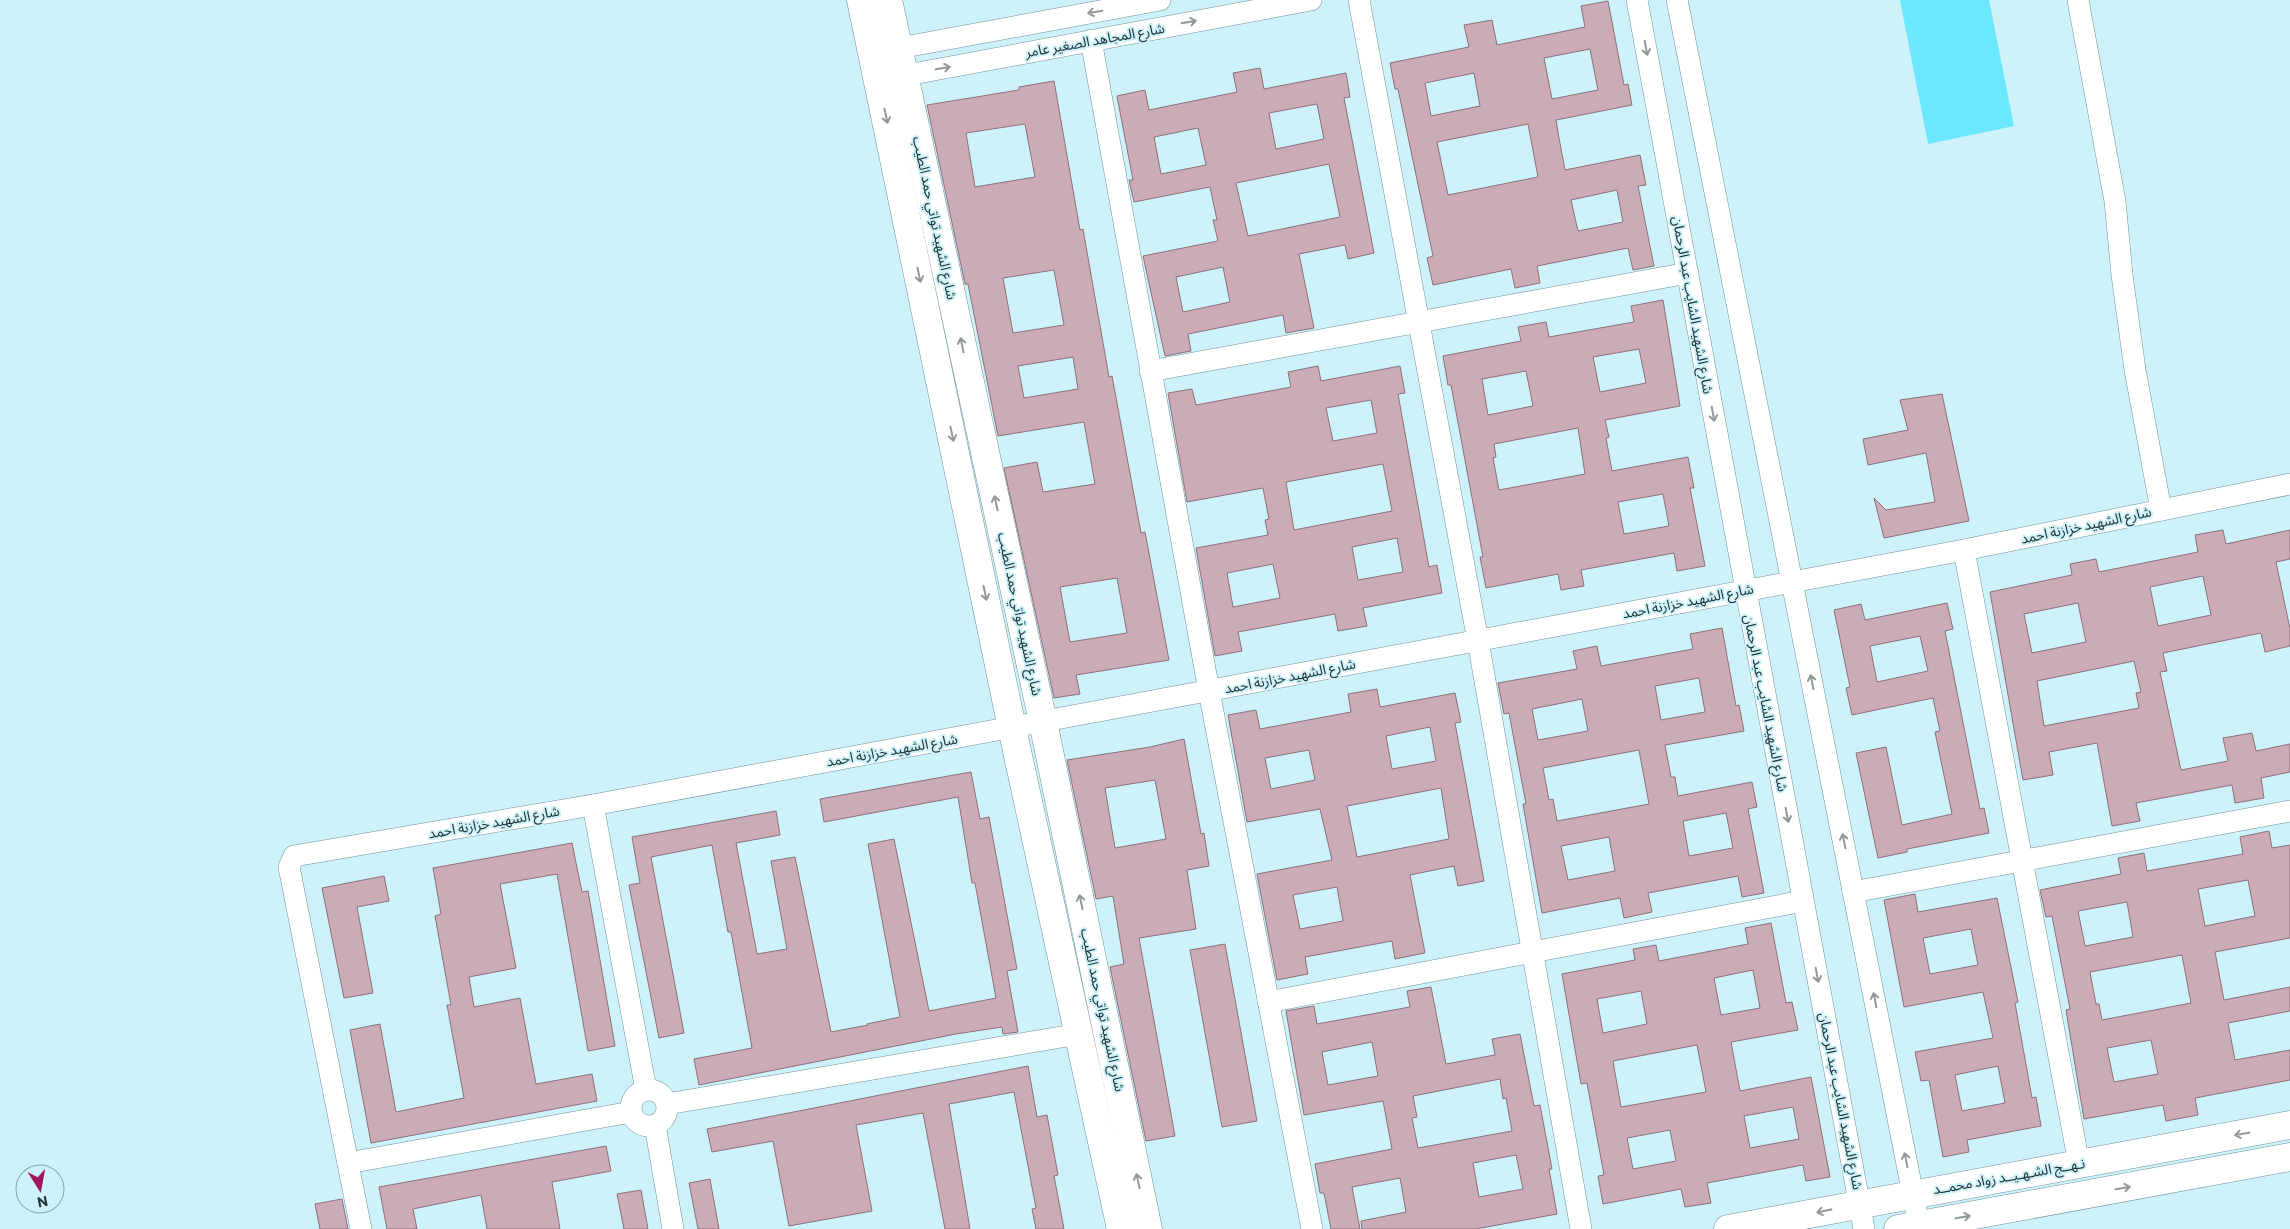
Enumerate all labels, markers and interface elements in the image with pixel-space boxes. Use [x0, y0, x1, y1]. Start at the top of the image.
one-way arrow [1088, 8, 1104, 17]
one-way arrow [1181, 17, 1197, 27]
street label: شارع المجاهد الصغير عامر [1023, 19, 1166, 63]
one-way arrow [1642, 40, 1652, 56]
one-way arrow [935, 62, 951, 72]
one-way arrow [881, 108, 891, 124]
street label: شارع الشهيد تواتي حمد الطيب [907, 135, 961, 302]
street label: شارع الشهيد الشايب عبد الرحمان [1667, 215, 1718, 396]
one-way arrow [914, 267, 924, 283]
one-way arrow [957, 337, 966, 353]
one-way arrow [1709, 406, 1719, 422]
one-way arrow [947, 426, 957, 442]
one-way arrow [991, 496, 1000, 512]
street label: شارع الشهيد خزازنة احمد [2019, 502, 2153, 550]
street label: شارع الشهيد تواتي حمد الطيب [992, 531, 1046, 698]
street label: شارع الشهيد خزازنة احمد [1621, 579, 1755, 625]
one-way arrow [980, 585, 990, 601]
street label: شارع الشهيد الشايب عبد الرحمان [1738, 613, 1792, 794]
street label: شارع الشهيد خزازنة احمد [1223, 654, 1357, 700]
one-way arrow [1807, 674, 1817, 690]
street label: شارع الشهيد خزازنة احمد [825, 730, 959, 772]
street label: شارع الشهيد خزازنة احمد [427, 802, 561, 844]
one-way arrow [1783, 807, 1793, 823]
one-way arrow [1838, 833, 1848, 849]
one-way arrow [1075, 895, 1085, 911]
street label: شارع الشهيد تواتي حمد الطيب [1075, 927, 1129, 1094]
one-way arrow [1813, 966, 1822, 982]
one-way arrow [1869, 993, 1879, 1009]
street label: شارع الشهيد الشايب عبد الرحمان [1813, 1011, 1867, 1192]
one-way arrow [2234, 1130, 2250, 1139]
one-way arrow [1901, 1152, 1910, 1168]
street label: نـهــج الشـهـيــد زواد محمــد [1932, 1154, 2087, 1200]
north arrow [15, 1164, 65, 1214]
one-way arrow [1133, 1174, 1142, 1190]
one-way arrow [2115, 1182, 2131, 1192]
text: N [36, 1193, 49, 1212]
one-way arrow [1816, 1207, 1832, 1216]
one-way arrow [1955, 1211, 1971, 1221]

